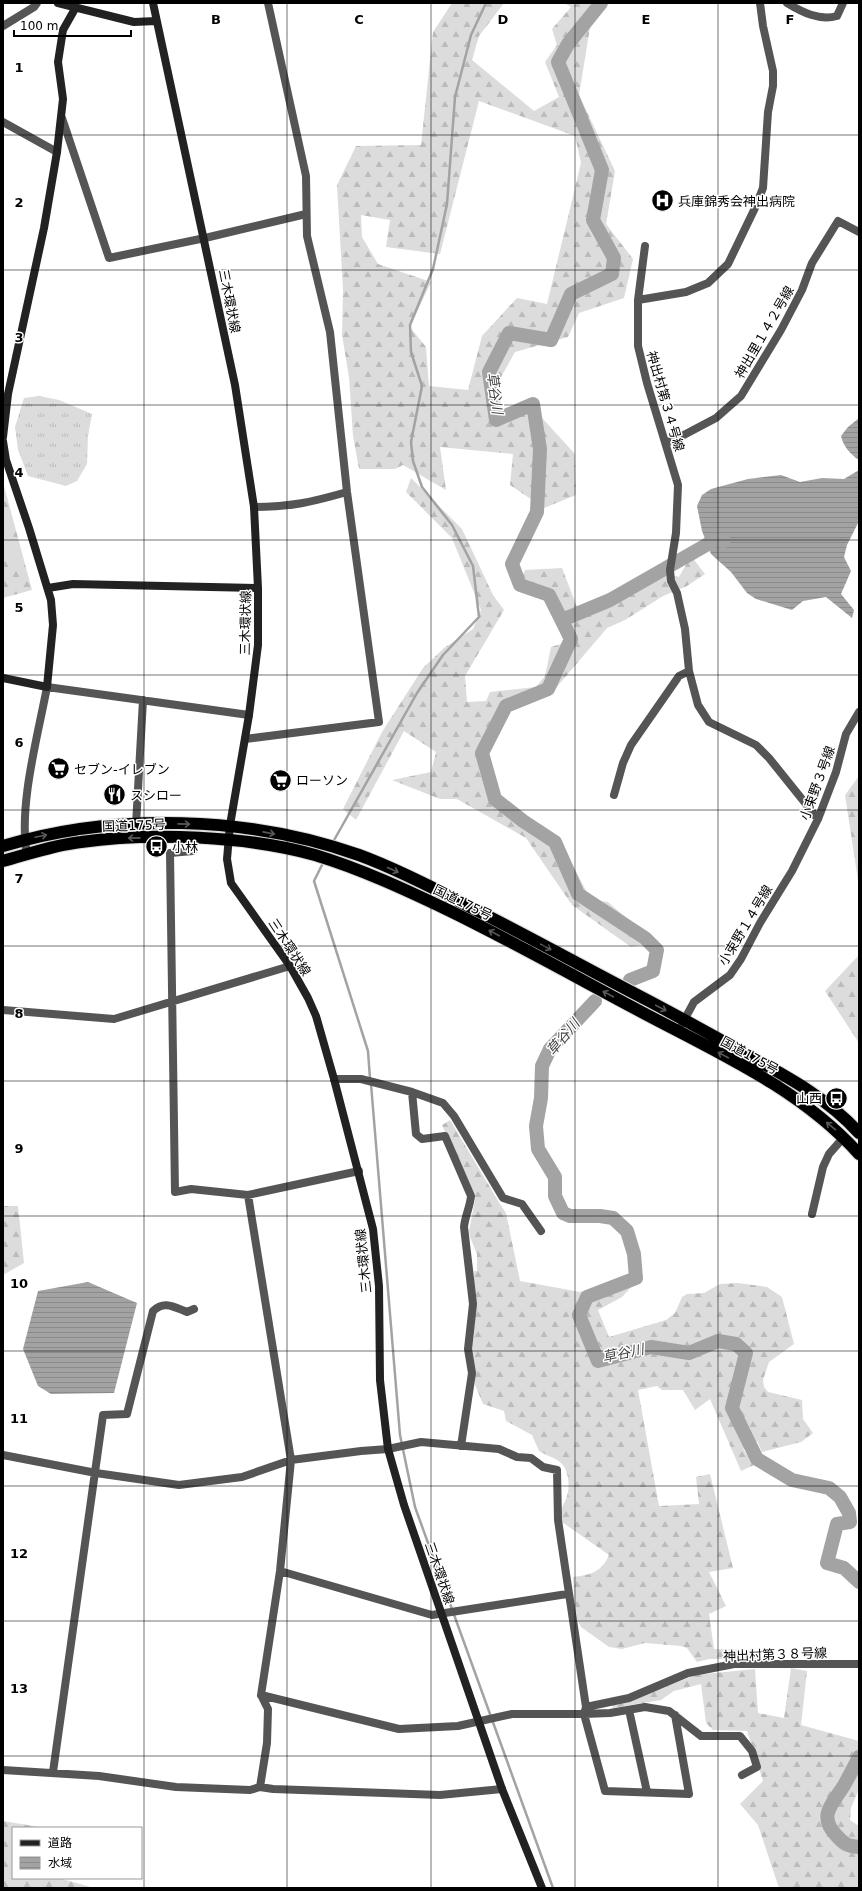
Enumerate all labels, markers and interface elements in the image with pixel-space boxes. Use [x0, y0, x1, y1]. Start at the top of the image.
scale bar [14, 12, 131, 38]
text: B [211, 12, 221, 27]
text: C [354, 12, 364, 27]
text: D [498, 12, 509, 27]
text: E [642, 12, 650, 27]
text: F [786, 12, 794, 27]
text: 100 m [20, 19, 58, 33]
text: 1 [14, 60, 24, 75]
hospital icon: 兵庫錦秀会神出病院 [649, 188, 675, 214]
place label: 兵庫錦秀会神出病院 [678, 194, 795, 209]
text: 2 [14, 195, 24, 210]
street label: 三木環状線 [216, 268, 243, 334]
street label: 神出里１４２号線 [732, 283, 797, 381]
text: 3 [14, 330, 24, 345]
street label: 神出村第３４号線 [644, 349, 687, 453]
water label: 草谷川 [484, 371, 506, 417]
text: 4 [14, 465, 24, 480]
street label: 三木環状線 [237, 590, 254, 656]
text: 5 [14, 600, 24, 615]
text: 6 [14, 735, 24, 750]
street label: 小束野３号線 [797, 744, 838, 822]
supermarket icon: セブン-イレブン [46, 756, 72, 782]
place label: セブン-イレブン [74, 762, 170, 777]
supermarket icon: ローソン [267, 767, 293, 793]
place label: ローソン [296, 773, 348, 788]
restaurant icon: スシロー [101, 782, 127, 808]
place label: スシロー [130, 788, 182, 803]
street label: 国道175号 [102, 817, 166, 834]
one-way arrow [177, 820, 190, 828]
one-way arrow [262, 829, 275, 837]
one-way arrow [34, 832, 47, 840]
one-way arrow [128, 834, 141, 842]
bus stop icon: 小林 [143, 834, 169, 860]
place label: 小林 [172, 840, 198, 855]
one-way arrow [386, 867, 398, 874]
text: 7 [14, 871, 24, 886]
street label: 国道175号 [431, 882, 495, 923]
street label: 小束野１４号線 [716, 882, 775, 968]
street label: 三木環状線 [266, 916, 314, 979]
one-way arrow [488, 929, 500, 936]
one-way arrow [540, 944, 552, 951]
one-way arrow [602, 990, 614, 998]
one-way arrow [655, 1005, 667, 1012]
text: 8 [14, 1006, 24, 1021]
water label: 草谷川 [543, 1014, 584, 1058]
street label: 国道175号 [718, 1033, 781, 1077]
one-way arrow [717, 1051, 729, 1059]
bus stop icon: 山西 [824, 1085, 850, 1111]
place label: 山西 [796, 1091, 822, 1106]
one-way arrow [826, 1122, 837, 1131]
text: 9 [14, 1141, 24, 1156]
street label: 三木環状線 [353, 1228, 374, 1294]
text: 10 [10, 1276, 28, 1291]
water label: 草谷川 [601, 1340, 647, 1365]
text: 11 [10, 1411, 28, 1426]
street label: 三木環状線 [422, 1540, 457, 1606]
text: 12 [10, 1546, 28, 1561]
street label: 神出村第３８号線 [723, 1645, 827, 1664]
text: 13 [10, 1681, 28, 1696]
legend [12, 1827, 142, 1879]
text: 道路 [48, 1836, 72, 1850]
text: 水域 [48, 1856, 72, 1870]

